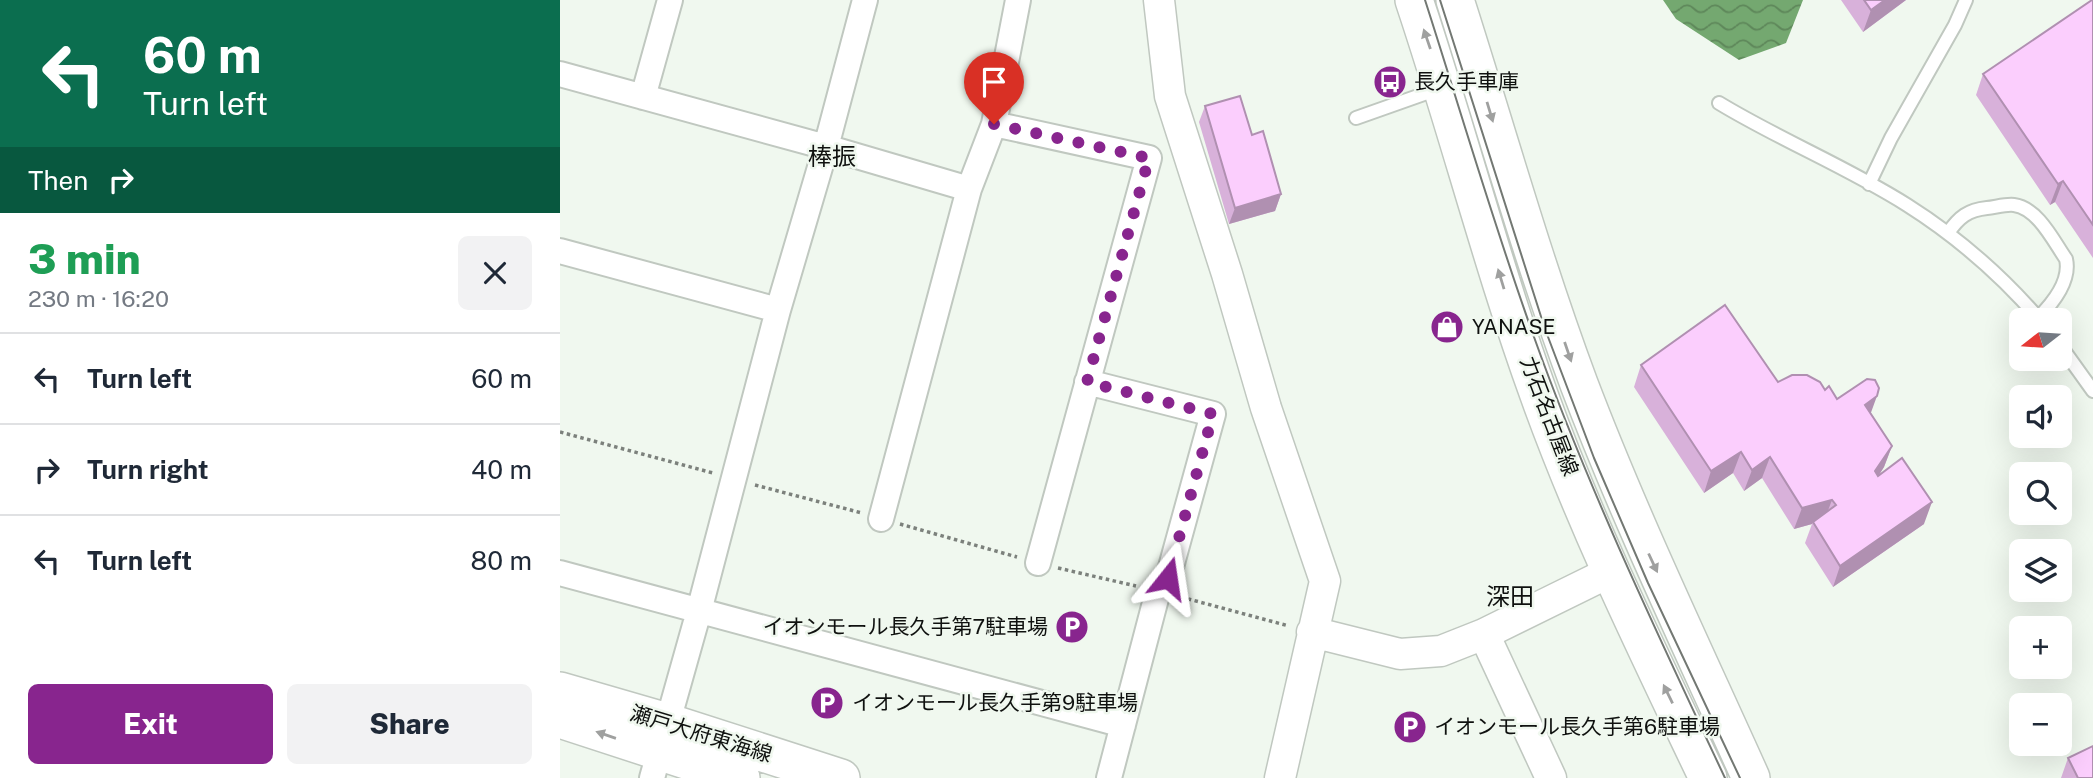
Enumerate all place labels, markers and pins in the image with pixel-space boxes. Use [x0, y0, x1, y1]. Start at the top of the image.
pin [964, 52, 1024, 124]
bus stop icon: 長久手車庫 [1371, 63, 1409, 101]
place label: 長久手車庫 [1414, 69, 1519, 94]
shop icon: YANASE [1428, 308, 1466, 346]
place label: YANASE [1472, 314, 1555, 339]
parking icon: イオンモール長久手第7駐車場 [1053, 608, 1091, 646]
place label: イオンモール長久手第7駐車場 [762, 614, 1048, 639]
parking icon: イオンモール長久手第9駐車場 [808, 684, 846, 722]
place label: イオンモール長久手第9駐車場 [852, 690, 1138, 715]
parking icon: イオンモール長久手第6駐車場 [1391, 708, 1429, 746]
place label: イオンモール長久手第6駐車場 [1434, 714, 1720, 739]

